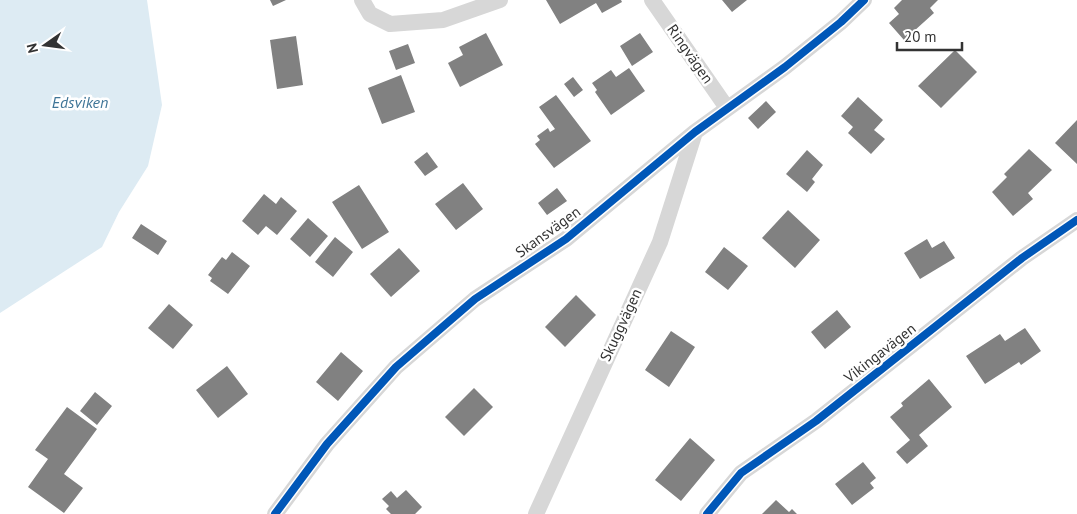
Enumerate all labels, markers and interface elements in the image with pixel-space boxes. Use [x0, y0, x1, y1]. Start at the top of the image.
north arrow [20, 20, 70, 70]
scale bar [897, 20, 962, 52]
street label: Ringvägen [663, 21, 718, 87]
text: 20 m [904, 27, 937, 46]
text: N [23, 42, 42, 55]
water label: Edsviken [52, 92, 108, 112]
street label: Skansvägen [512, 202, 584, 262]
street label: Skuggvägen [595, 285, 646, 364]
street label: Vikingavägen [839, 319, 919, 387]

